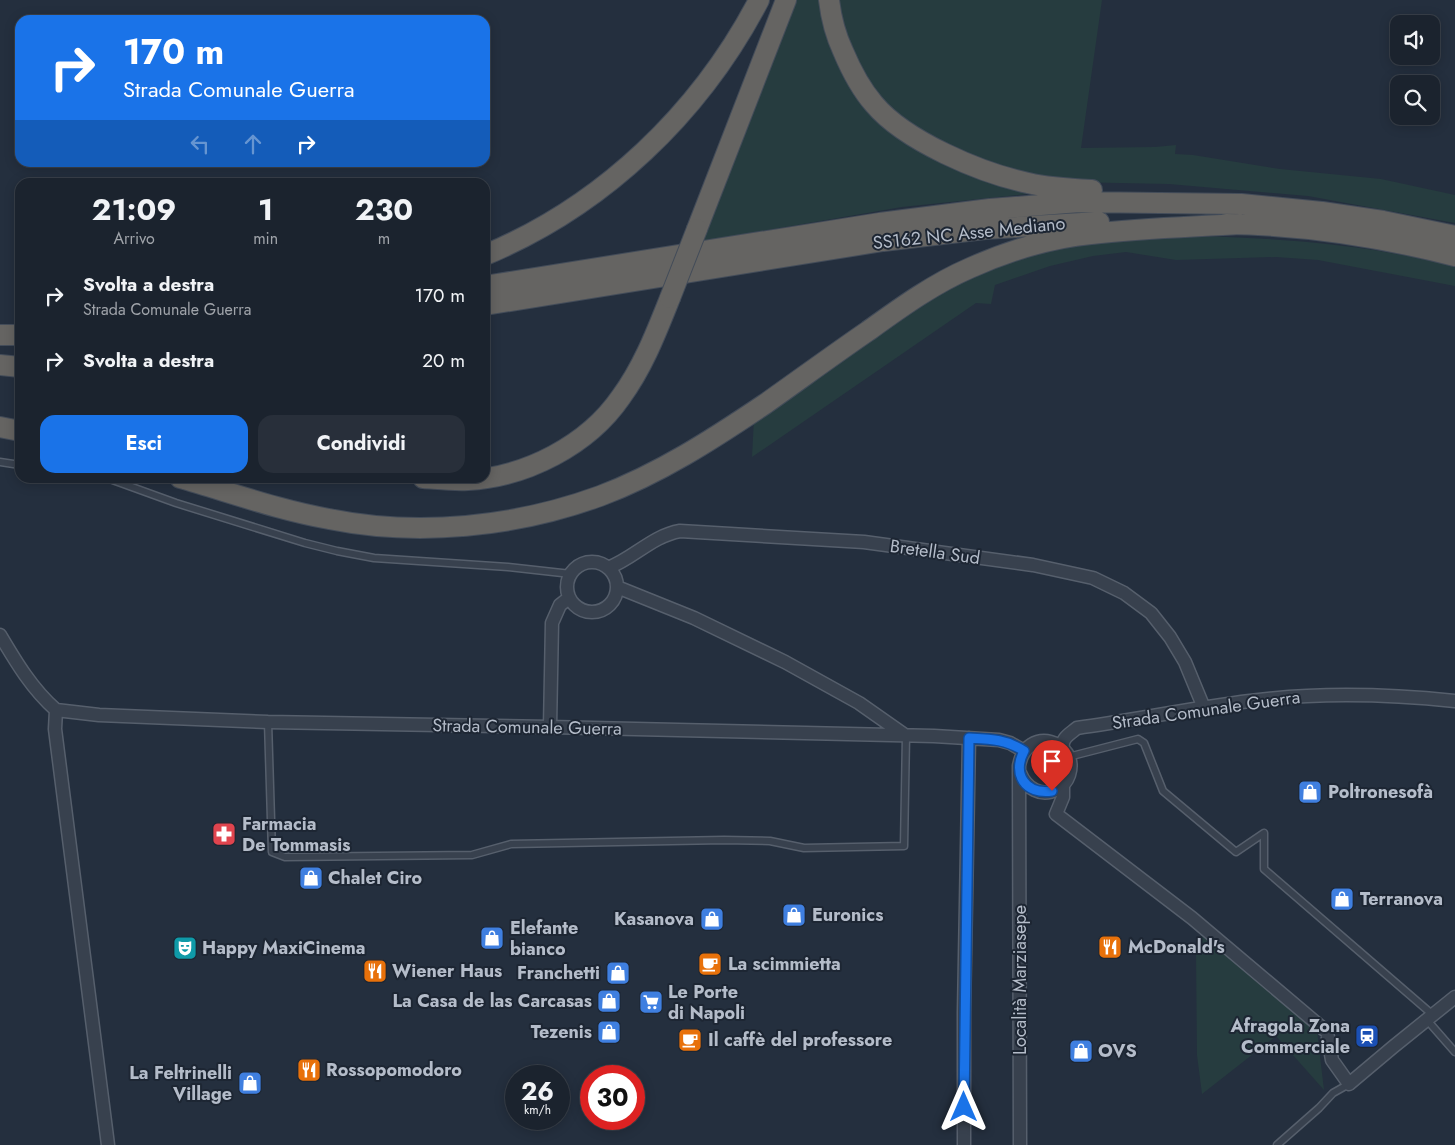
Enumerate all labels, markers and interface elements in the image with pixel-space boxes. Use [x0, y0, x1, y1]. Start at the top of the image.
map controls [1390, 15, 1440, 125]
button: sound [1390, 15, 1440, 65]
text: 170 m [123, 27, 224, 77]
icon: right [40, 35, 105, 100]
text: Strada Comunale Guerra [123, 73, 355, 105]
button: search [1390, 75, 1440, 125]
icon: left [186, 130, 214, 158]
icon: ahead [239, 130, 267, 158]
icon: right [292, 130, 320, 158]
text: 21:09 [92, 188, 176, 231]
text: 1 [258, 188, 273, 231]
text: 230 [355, 188, 413, 231]
street label: SS162 NC Asse Mediano [872, 210, 1067, 256]
text: Arrivo [113, 227, 155, 250]
text: min [253, 227, 278, 250]
text: m [378, 227, 390, 250]
text: Svolta a destra [83, 271, 214, 298]
icon: right [40, 282, 68, 310]
text: 170 m [415, 282, 465, 309]
text: Strada Comunale Guerra [83, 298, 252, 321]
icon: right [40, 347, 68, 375]
text: Svolta a destra [83, 347, 214, 374]
text: 20 m [422, 347, 465, 374]
button: Esci [40, 415, 248, 473]
button: Condividi [258, 415, 465, 473]
street label: Bretella Sud [888, 533, 982, 571]
street label: Strada Comunale Guerra [1110, 684, 1302, 736]
street label: Strada Comunale Guerra [432, 712, 622, 742]
pin [1031, 740, 1073, 791]
icon: arrive [1038, 747, 1066, 775]
shop icon: Poltronesofà [1297, 779, 1323, 805]
place label: Poltronesofà [1328, 779, 1433, 805]
place label: Farmacia De Tommasis [242, 811, 350, 858]
pharmacy icon: Farmacia De Tommasis [211, 821, 237, 847]
shop icon: Chalet Ciro [298, 865, 324, 891]
place label: Chalet Ciro [328, 865, 423, 891]
shop icon: Terranova [1329, 886, 1355, 912]
place label: Terranova [1360, 886, 1443, 912]
shop icon: Euronics [781, 902, 807, 928]
place label: Euronics [812, 902, 883, 928]
street label: Località Marziasepe [1007, 905, 1033, 1055]
place label: Kasanova [614, 906, 694, 932]
shop icon: Kasanova [699, 906, 725, 932]
place label: Elefante bianco [510, 915, 578, 962]
shop icon: Elefante bianco [479, 925, 505, 951]
restaurant icon: McDonald's [1097, 934, 1123, 960]
place label: McDonald's [1128, 934, 1225, 960]
theatre icon: Happy MaxiCinema [172, 935, 198, 961]
place label: Happy MaxiCinema [202, 935, 366, 961]
cafe icon: La scimmietta [697, 951, 723, 977]
place label: La scimmietta [728, 951, 841, 977]
restaurant icon: Wiener Haus [362, 958, 388, 984]
place label: Wiener Haus [392, 958, 502, 984]
place label: Franchetti [517, 960, 600, 986]
shop icon: Franchetti [605, 960, 631, 986]
place label: Le Porte di Napoli [668, 979, 745, 1026]
place label: La Casa de las Carcasas [393, 988, 592, 1014]
shop icon: La Casa de las Carcasas [596, 988, 622, 1014]
supermarket icon: Le Porte di Napoli [638, 989, 664, 1015]
place label: Afragola Zona Commerciale [1230, 1013, 1350, 1060]
place label: Tezenis [531, 1019, 592, 1045]
shop icon: Tezenis [596, 1019, 622, 1045]
station icon: Afragola Zona Commerciale [1354, 1023, 1380, 1049]
cafe icon: Il caffè del professore [677, 1027, 703, 1053]
place label: Il caffè del professore [708, 1027, 892, 1053]
shop icon: OVS [1068, 1038, 1094, 1064]
place label: OVS [1098, 1038, 1137, 1064]
restaurant icon: Rossopomodoro [296, 1057, 322, 1083]
place label: Rossopomodoro [326, 1057, 462, 1083]
place label: La Feltrinelli Village [129, 1060, 232, 1107]
speed limit sign: 30 [580, 1065, 645, 1130]
shop icon: La Feltrinelli Village [237, 1070, 263, 1096]
text: 26 [521, 1073, 554, 1109]
position arrow [937, 1080, 989, 1132]
text: km/h [524, 1101, 551, 1119]

